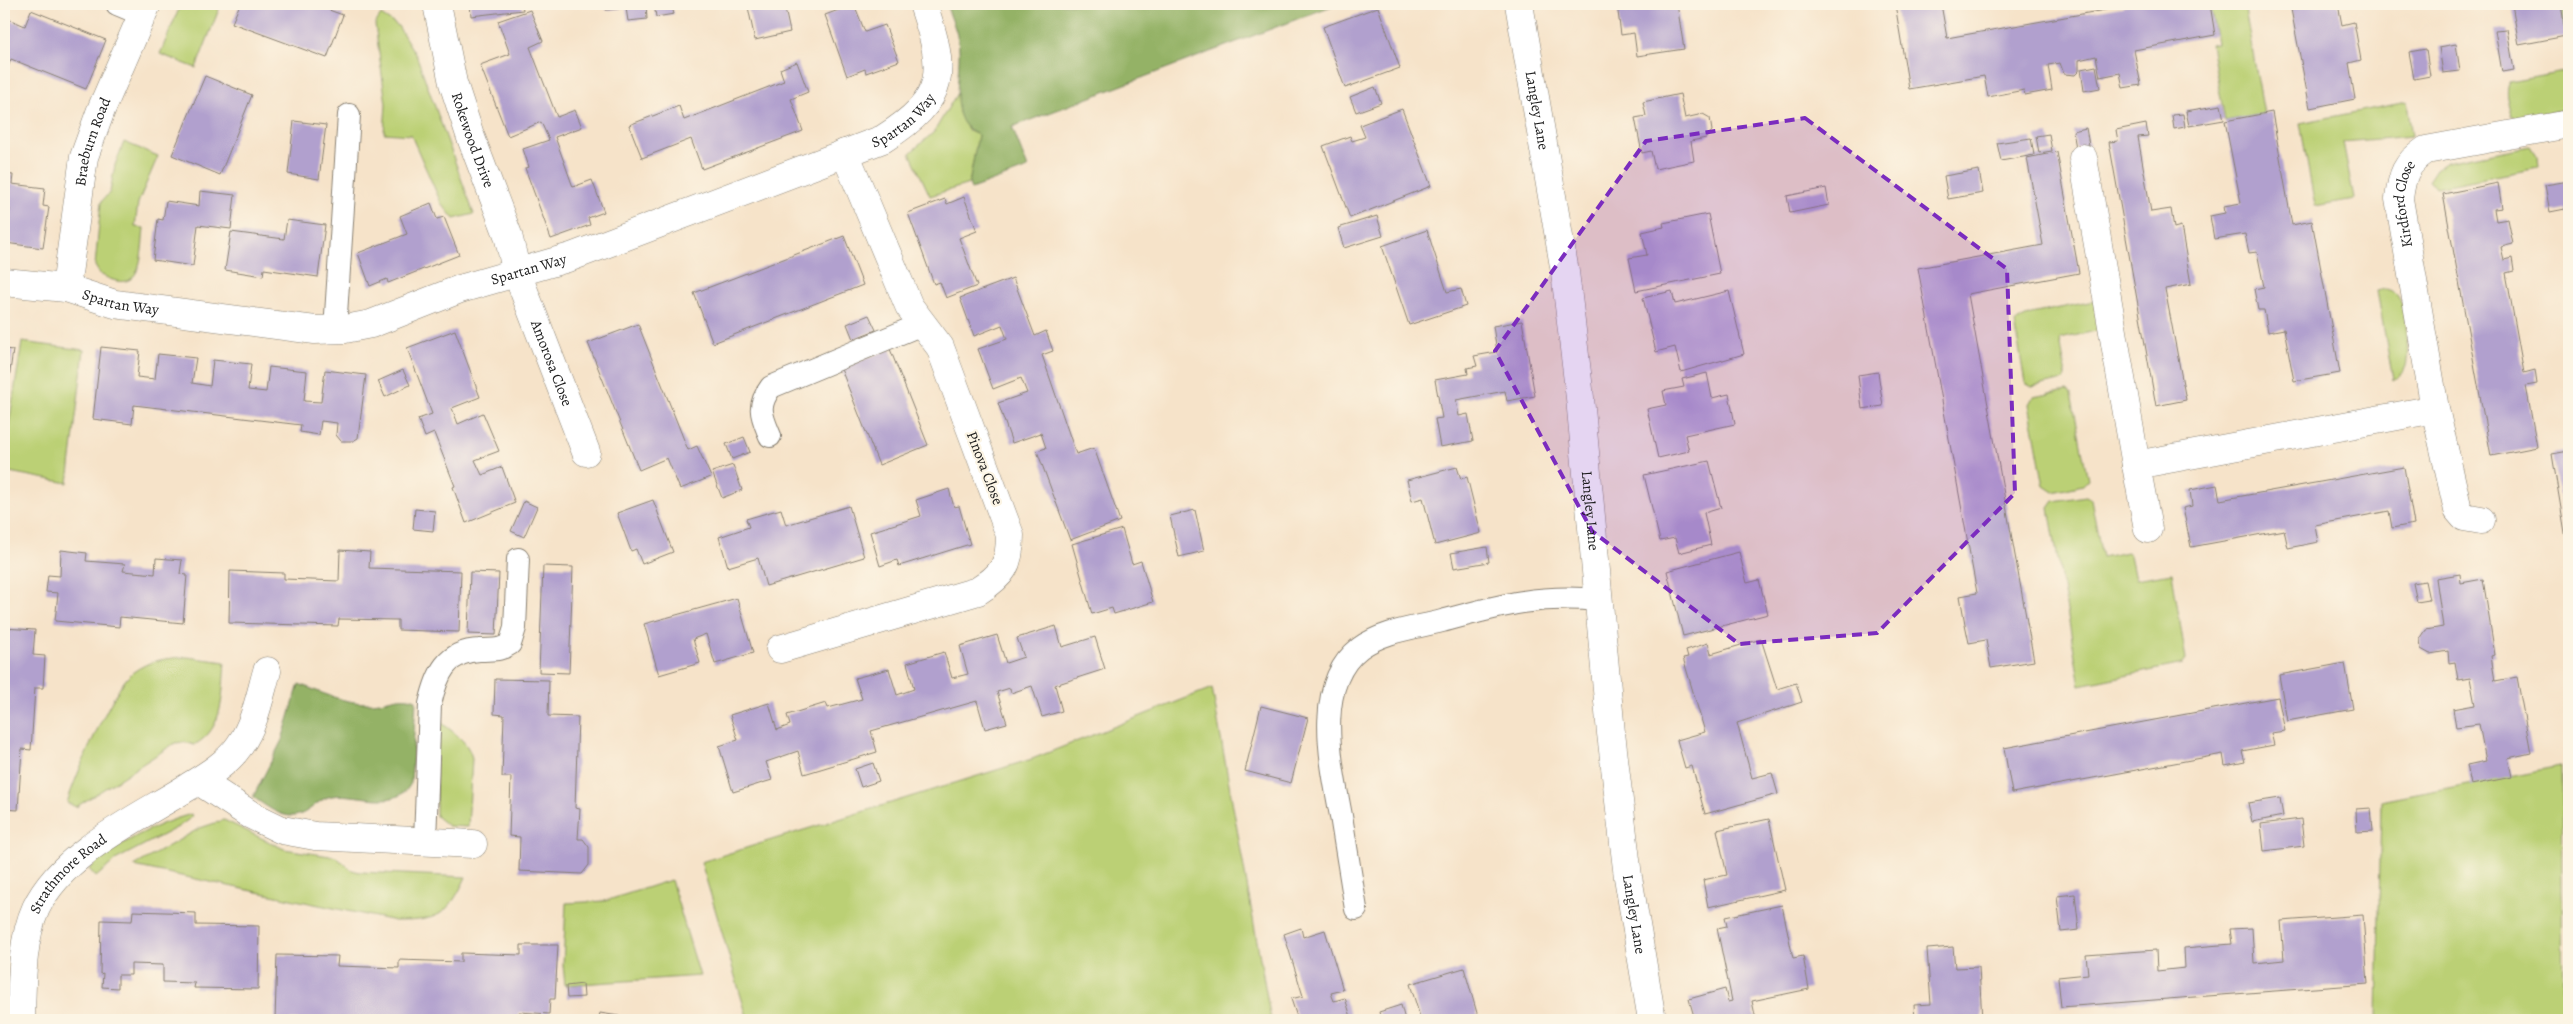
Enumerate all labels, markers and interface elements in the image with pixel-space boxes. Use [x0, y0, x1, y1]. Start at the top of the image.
street label: Langley Lane [1521, 69, 1554, 152]
street label: Spartan Way [868, 89, 940, 153]
street label: Rokewood Drive [447, 90, 499, 191]
street label: Braeburn Road [70, 93, 116, 187]
street label: Kirdford Close [2389, 155, 2420, 249]
street label: Spartan Way [488, 249, 569, 290]
street label: Spartan Way [80, 284, 160, 320]
street label: Amorosa Close [526, 316, 578, 409]
street label: Pinova Close [962, 428, 1008, 508]
street label: Langley Lane [1577, 470, 1604, 552]
street label: Strathmore Road [25, 829, 111, 917]
street label: Langley Lane [1618, 873, 1651, 956]

